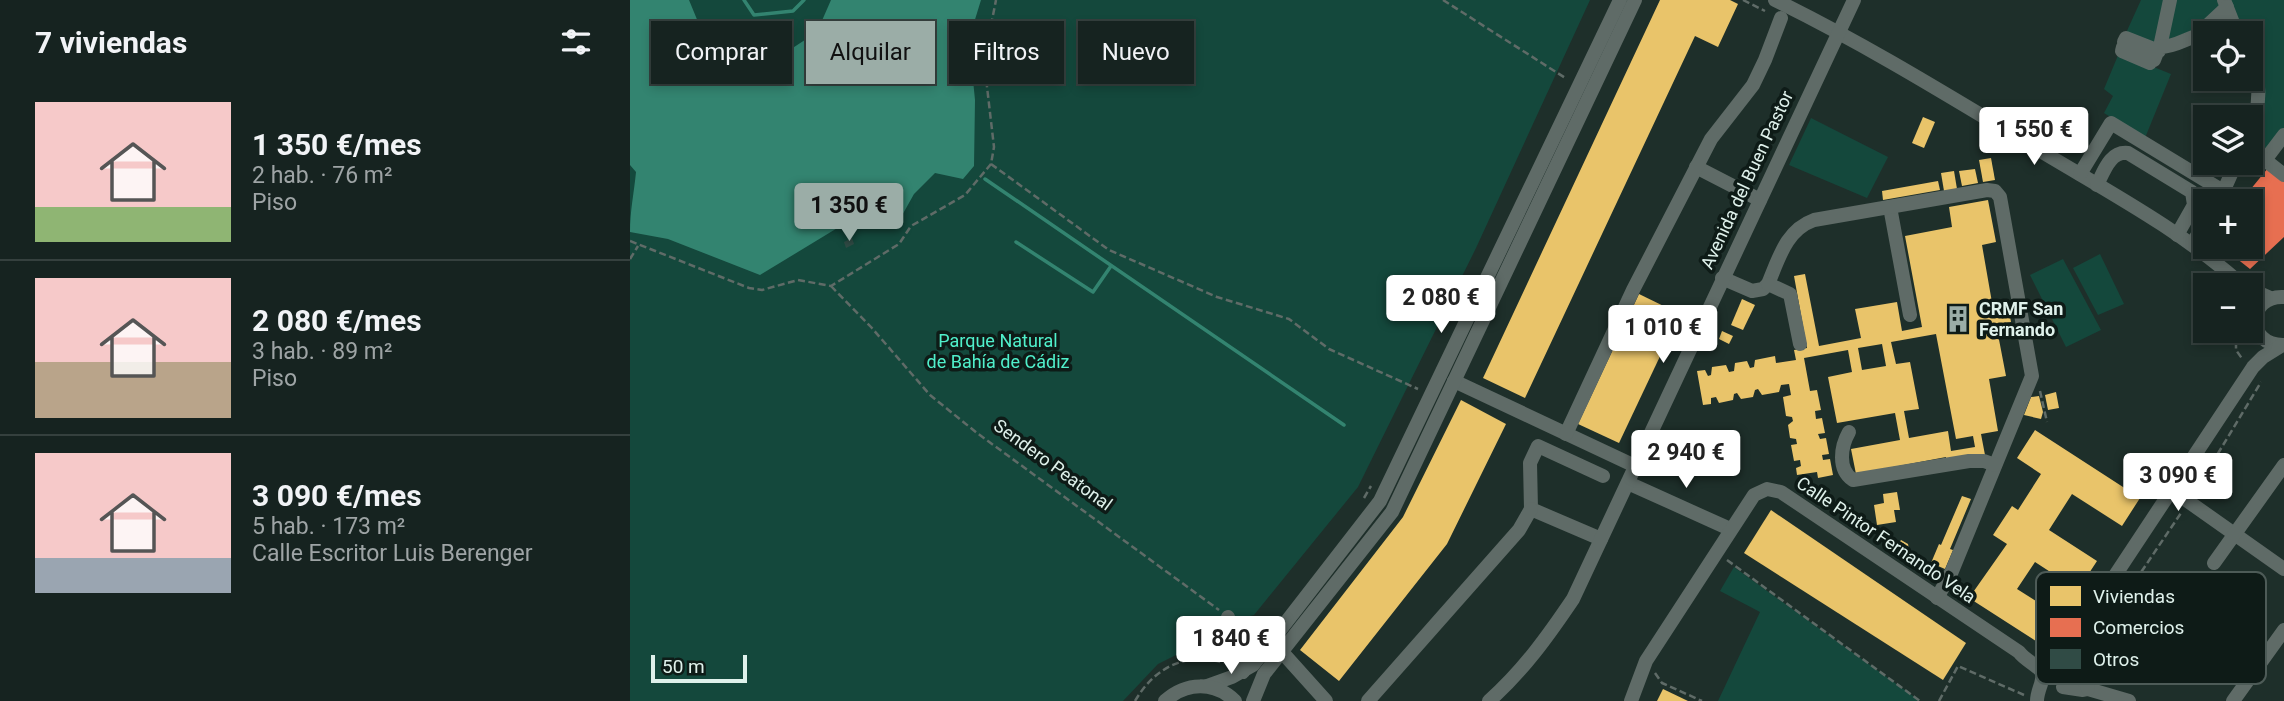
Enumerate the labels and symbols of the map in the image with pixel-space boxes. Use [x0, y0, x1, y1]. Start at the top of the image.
street label: Avenida del Buen Pastor [1696, 87, 1797, 272]
pin: 1 550 € [1969, 108, 2099, 167]
pin: 1 350 € [784, 184, 914, 243]
pin: 2 080 € [1376, 276, 1506, 335]
place label: CRMF San Fernando [1979, 298, 2063, 340]
building icon: CRMF San Fernando [1943, 304, 1973, 334]
pin: 1 010 € [1598, 306, 1728, 365]
park label: Parque Natural de Bahía de Cádiz [927, 330, 1070, 372]
street label: Sendero Peatonal [990, 415, 1117, 515]
pin: 2 940 € [1621, 430, 1751, 490]
pin: 3 090 € [2113, 454, 2243, 513]
street label: Calle Pintor Fernando Vela [1793, 472, 1980, 607]
legend [2036, 572, 2266, 684]
text: Viviendas [2093, 585, 2175, 608]
pin: 1 840 € [1166, 616, 1296, 676]
text: Comercios [2093, 616, 2184, 639]
text: Otros [2093, 648, 2139, 671]
scale bar [651, 652, 747, 684]

